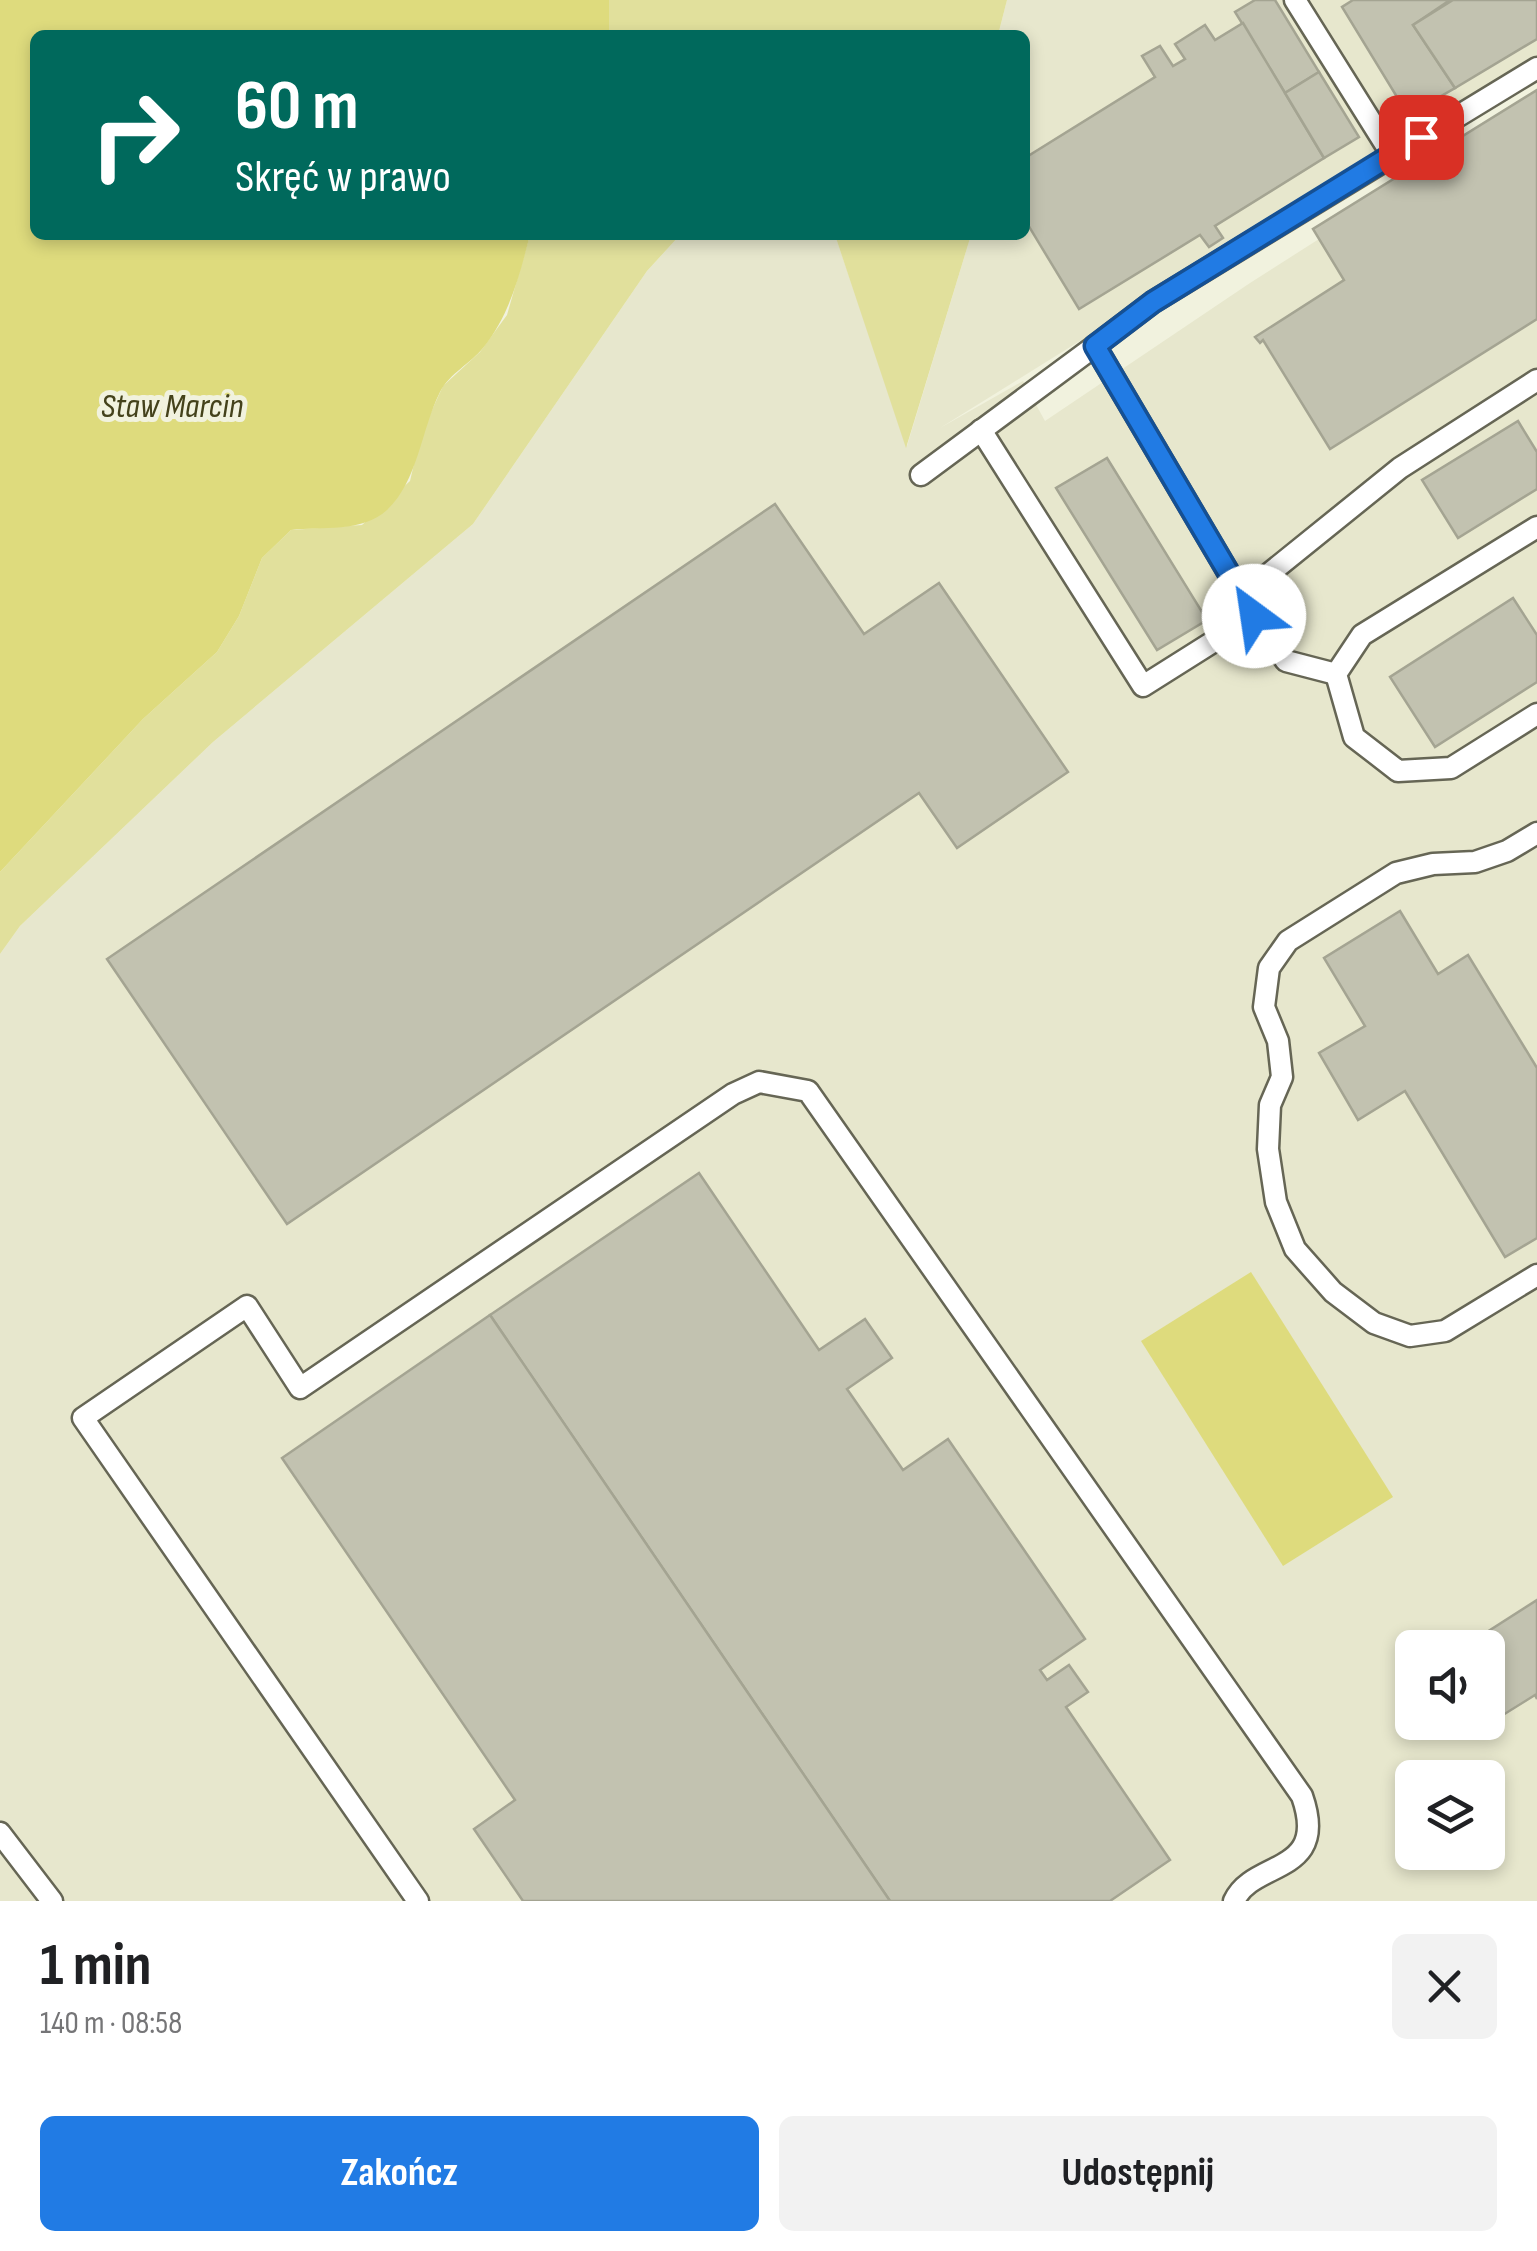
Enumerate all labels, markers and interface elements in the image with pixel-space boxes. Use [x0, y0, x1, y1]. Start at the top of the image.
text: 60 m [235, 65, 359, 149]
icon: right [70, 70, 200, 200]
pin [1379, 95, 1464, 180]
icon: arrive [1394, 110, 1449, 165]
text: Skręć w prawo [235, 150, 451, 205]
water label: Staw Marcin [101, 385, 243, 428]
position arrow [1202, 564, 1306, 668]
map controls [1395, 1630, 1505, 1870]
button: sound [1395, 1630, 1505, 1740]
button: layers [1395, 1760, 1505, 1870]
text: 1 min [40, 1930, 152, 2002]
button: close [1392, 1934, 1497, 2039]
text: 140 m · 08:58 [40, 2004, 182, 2043]
button: Zakończ [40, 2116, 759, 2231]
button: Udostępnij [779, 2116, 1497, 2231]

